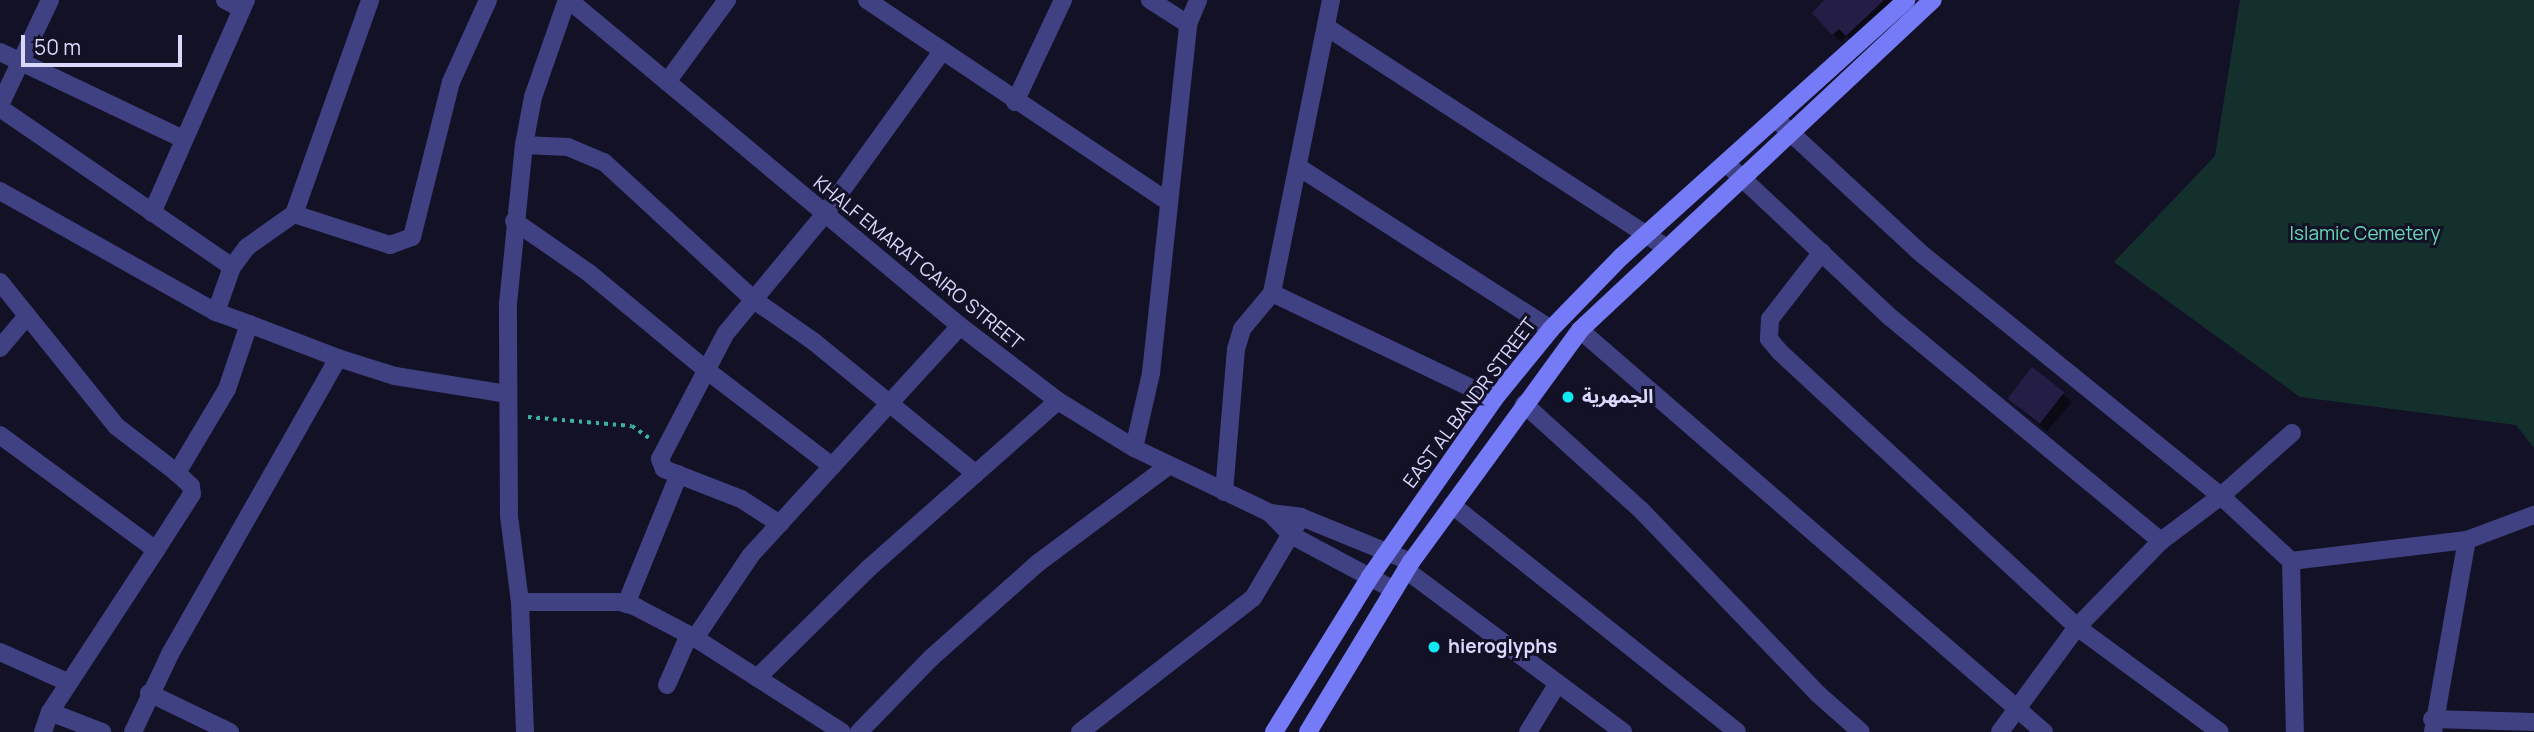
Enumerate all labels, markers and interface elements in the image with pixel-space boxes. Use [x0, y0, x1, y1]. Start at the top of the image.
scale bar [24, 21, 186, 65]
text: 50 m [34, 33, 81, 61]
street label: KHALF EMARAT CAIRO STREET [808, 171, 1028, 355]
park label: Islamic Cemetery [2290, 223, 2440, 245]
street label: EAST AL BANDR STREET [1398, 313, 1542, 493]
place label: الجمهرية [1582, 386, 1653, 408]
marker: الجمهرية [1560, 389, 1576, 405]
place label: hieroglyphs [1448, 636, 1557, 658]
marker: hieroglyphs [1426, 639, 1442, 655]

